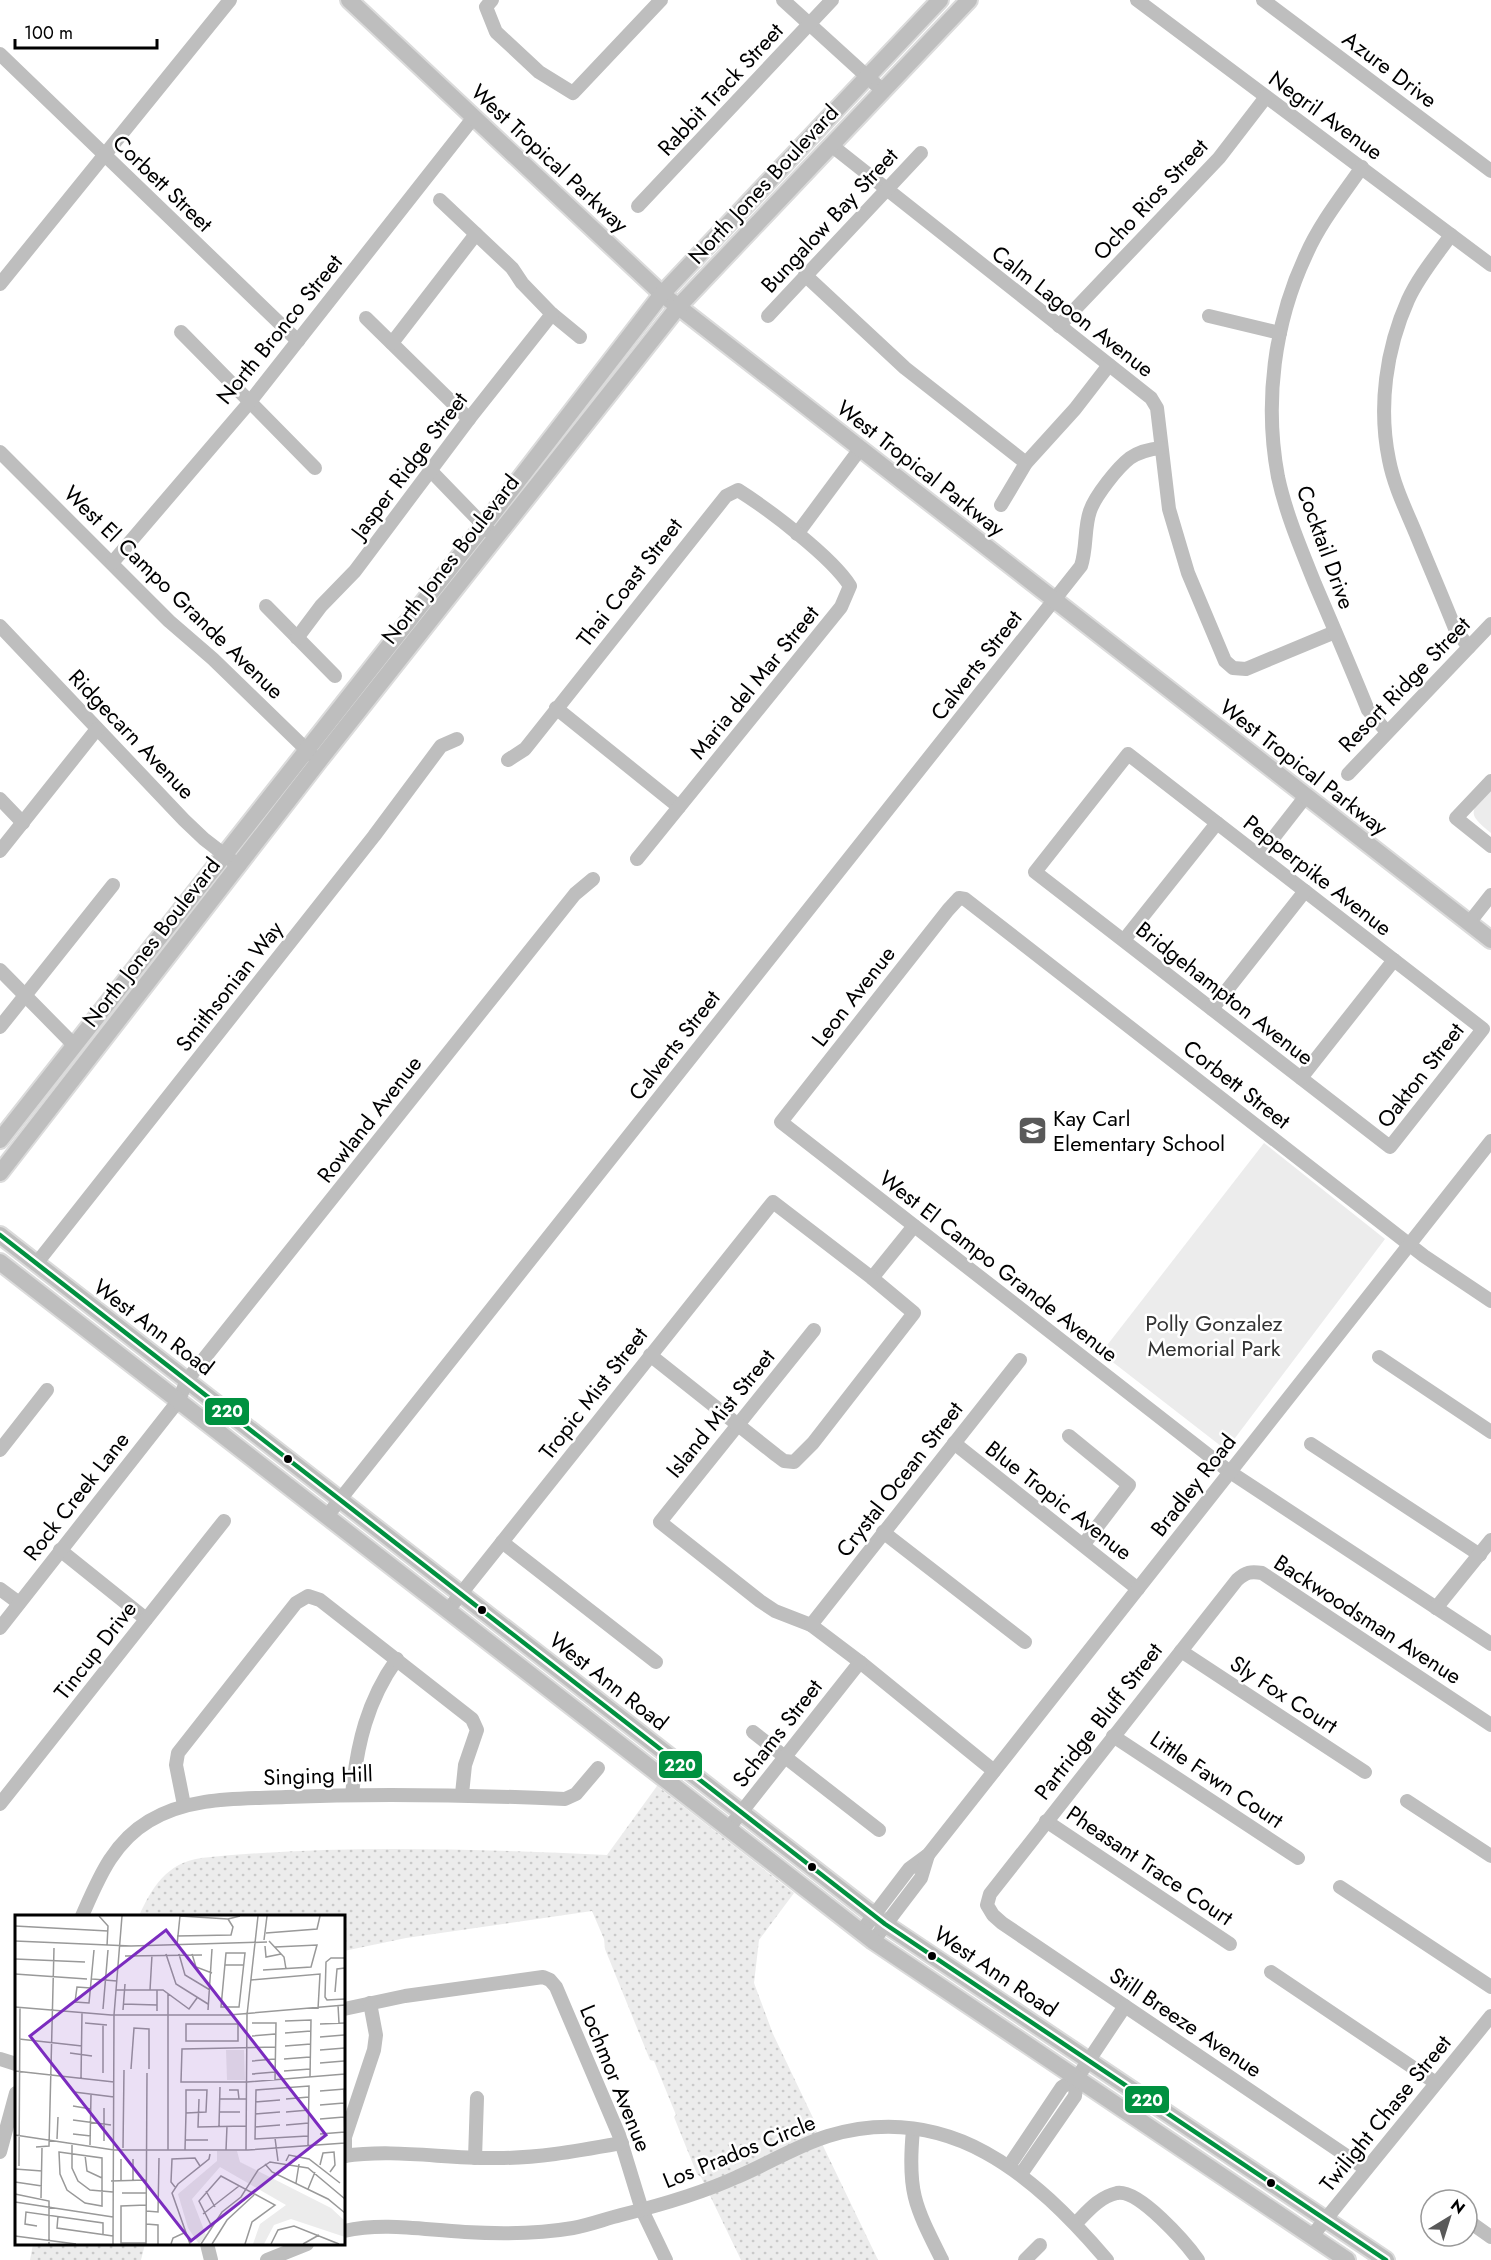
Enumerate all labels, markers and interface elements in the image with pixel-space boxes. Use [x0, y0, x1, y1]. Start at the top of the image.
scale bar [15, 12, 158, 50]
street label: Rabbit Track Street [650, 15, 791, 163]
text: 100 m [24, 20, 73, 46]
street label: Azure Drive [1336, 23, 1444, 115]
street label: Negril Avenue [1262, 63, 1390, 167]
street label: West Tropical Parkway [464, 76, 636, 240]
street label: North Jones Boulevard [680, 97, 846, 271]
street label: Corbett Street [106, 127, 221, 240]
street label: Ocho Rios Street [1085, 130, 1215, 267]
street label: Bungalow Bay Street [753, 140, 905, 300]
street label: Calm Lagoon Avenue [985, 237, 1161, 385]
street label: North Bronco Street [208, 247, 350, 411]
street label: Jasper Ridge Street [341, 384, 475, 547]
street label: West Tropical Parkway [830, 392, 1012, 544]
street label: North Jones Boulevard [373, 467, 527, 651]
street label: West El Campo Grande Avenue [57, 478, 291, 706]
street label: Cocktail Drive [1289, 481, 1363, 613]
street label: Thai Coast Street [568, 510, 690, 653]
street label: Maria del Mar Street [682, 598, 826, 766]
street label: Calverts Street [923, 603, 1030, 727]
street label: Resort Ridge Street [1331, 609, 1478, 759]
street label: Ridgecarn Avenue [62, 662, 202, 806]
street label: West Tropical Parkway [1213, 691, 1395, 843]
street label: Pepperpike Avenue [1237, 807, 1399, 943]
street label: North Jones Boulevard [74, 850, 228, 1034]
street label: Bridgehampton Avenue [1129, 913, 1321, 1073]
street label: Smithsonian Way [168, 914, 291, 1058]
street label: Leon Avenue [803, 939, 903, 1053]
street label: Calverts Street [621, 983, 728, 1107]
street label: Oakton Street [1369, 1015, 1472, 1134]
street label: Corbett Street [1177, 1032, 1298, 1136]
street label: Rowland Avenue [309, 1049, 429, 1189]
place label: Kay Carl Elementary School [1053, 1102, 1225, 1159]
school or university icon: Kay Carl Elementary School [1016, 1115, 1048, 1147]
street label: West El Campo Grande Avenue [873, 1162, 1125, 1370]
street label: West Ann Road [87, 1271, 221, 1383]
park label: Polly Gonzalez Memorial Park [1145, 1307, 1283, 1364]
street label: Tropic Mist Street [531, 1320, 655, 1466]
street label: Island Mist Street [658, 1341, 782, 1484]
street label: Crystal Ocean Street [828, 1394, 970, 1564]
line badge: 220 [204, 1397, 250, 1426]
text: 220 [211, 1400, 243, 1423]
street label: Rock Creek Lane [15, 1425, 137, 1567]
street label: Bradley Road [1143, 1427, 1243, 1543]
street label: Blue Tropic Avenue [979, 1432, 1139, 1568]
unlabelled marker [282, 1453, 294, 1465]
street label: Backwoodsman Avenue [1268, 1546, 1468, 1692]
street label: Tincup Drive [46, 1594, 144, 1706]
unlabelled marker [476, 1604, 488, 1616]
street label: West Ann Road [542, 1624, 676, 1738]
street label: Partridge Bluff Street [1026, 1635, 1170, 1806]
street label: Sly Fox Court [1224, 1647, 1345, 1741]
street label: Schams Street [724, 1671, 830, 1794]
street label: Little Fawn Court [1144, 1723, 1291, 1836]
line badge: 220 [658, 1750, 703, 1779]
text: 220 [664, 1754, 696, 1777]
street label: Singing Hill [263, 1757, 373, 1793]
street label: Pheasant Trace Court [1060, 1797, 1240, 1933]
unlabelled marker [806, 1861, 818, 1873]
inset map [15, 1915, 345, 2245]
street label: West Ann Road [927, 1918, 1065, 2024]
unlabelled marker [926, 1950, 938, 1962]
street label: Still Breeze Avenue [1103, 1959, 1269, 2085]
street label: Lochmor Avenue [572, 2000, 660, 2156]
street label: Twilight Chase Street [1312, 2027, 1459, 2198]
line badge: 220 [1124, 2085, 1170, 2114]
text: 220 [1131, 2089, 1163, 2112]
street label: Los Prados Circle [658, 2106, 820, 2196]
unlabelled marker [1265, 2177, 1277, 2189]
north arrow [1419, 2188, 1479, 2248]
text: N [1446, 2194, 1470, 2220]

